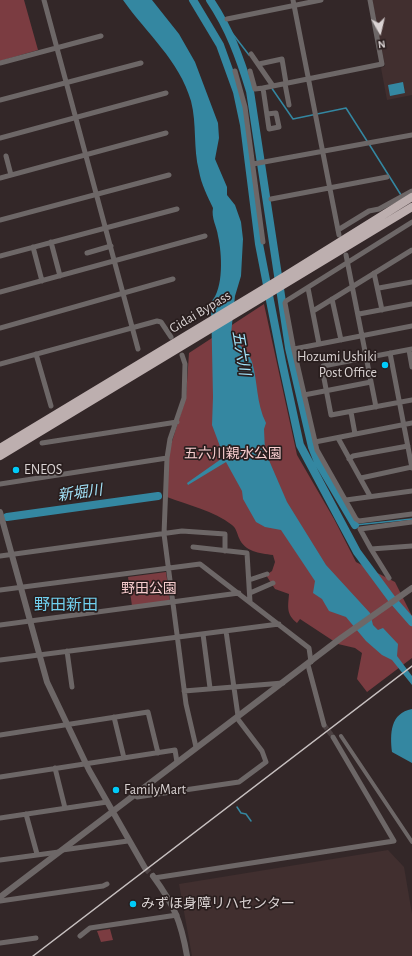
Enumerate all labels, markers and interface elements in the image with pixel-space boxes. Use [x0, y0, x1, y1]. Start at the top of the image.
north arrow [360, 12, 400, 52]
text: N [377, 38, 386, 50]
street label: Gidai Bypass [166, 287, 234, 337]
water label: 五六川 [228, 329, 254, 377]
place label: Hozumi Ushiki Post Office [297, 349, 377, 382]
marker: Hozumi Ushiki Post Office [380, 360, 390, 370]
park label: 五六川親水公園 [184, 446, 282, 462]
place label: ENEOS [24, 462, 62, 478]
marker: ENEOS [11, 465, 21, 475]
water label: 新堀川 [56, 481, 104, 505]
park label: 野田公園 [121, 581, 177, 597]
district label: 野田新田 [34, 595, 98, 615]
place label: FamilyMart [124, 782, 186, 798]
marker: FamilyMart [111, 785, 121, 795]
place label: みずほ身障リハセンター [141, 896, 295, 912]
marker: みずほ身障リハセンター [128, 899, 138, 909]

